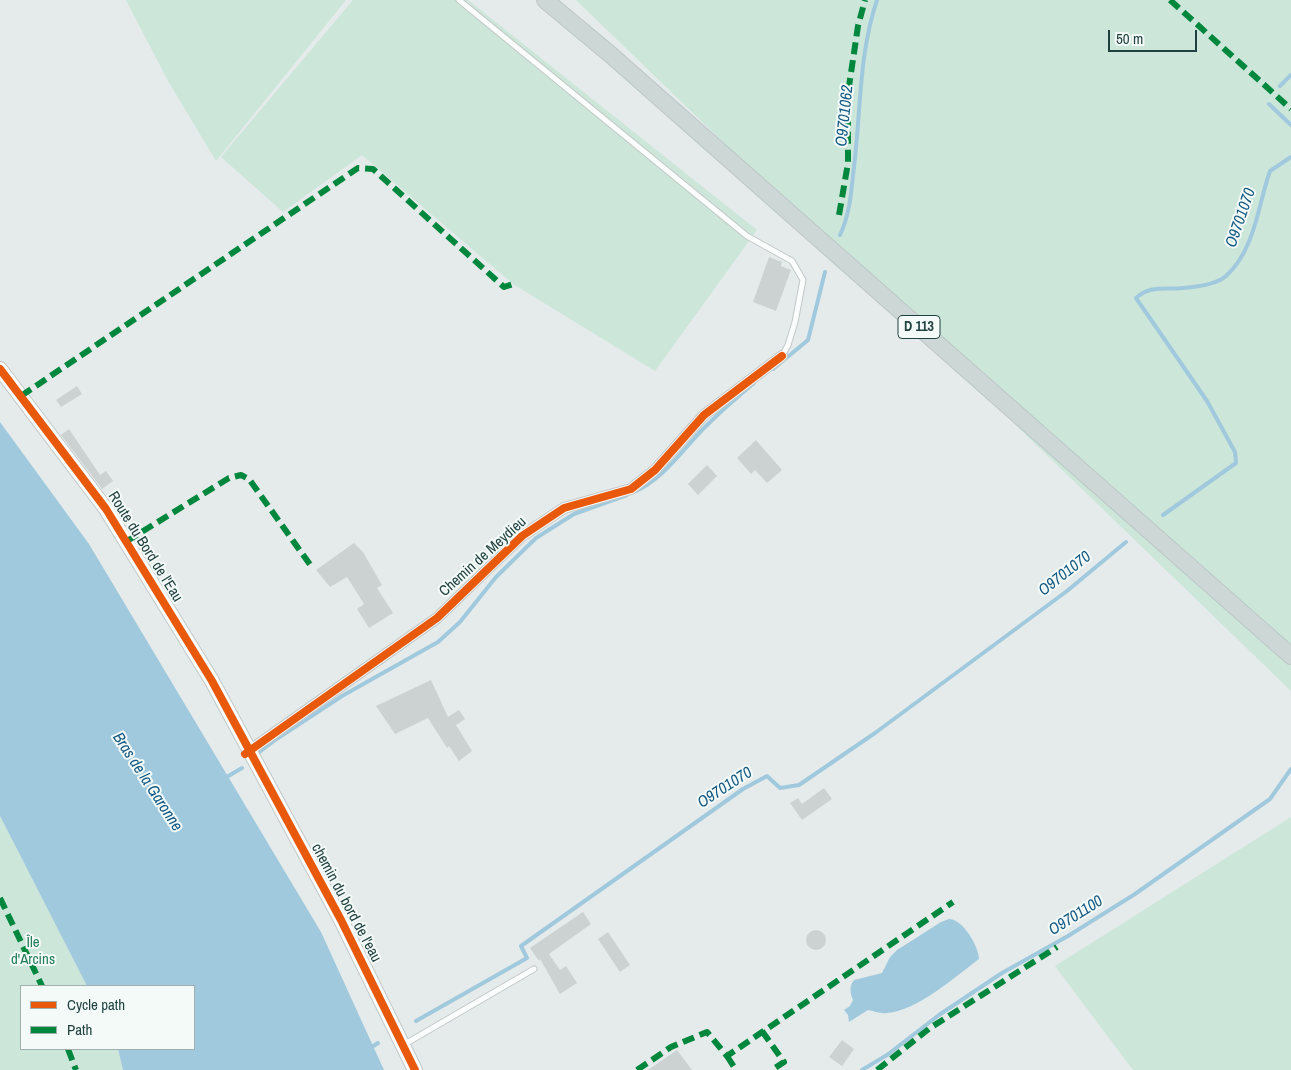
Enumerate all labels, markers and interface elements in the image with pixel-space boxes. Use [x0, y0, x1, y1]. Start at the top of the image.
scale bar [1111, 20, 1200, 52]
text: 50 m [1116, 28, 1143, 49]
water label: O9701062 [832, 85, 858, 147]
water label: O9701070 [1222, 186, 1260, 250]
road number: D 113 [898, 316, 940, 338]
street label: Route du Bord de l'Eau [104, 488, 186, 606]
street label: Chemin de Meydieu [436, 513, 530, 601]
water label: O9701070 [1035, 548, 1095, 600]
water label: Bras de la Garonne [108, 729, 186, 835]
water label: O9701070 [694, 763, 756, 813]
street label: chemin du bord de l'eau [307, 841, 385, 965]
water label: O9701100 [1045, 892, 1107, 940]
park label: Île d'Arcins [11, 934, 55, 969]
legend [20, 985, 195, 1050]
text: Cycle path [67, 994, 125, 1015]
text: Path [67, 1019, 92, 1040]

